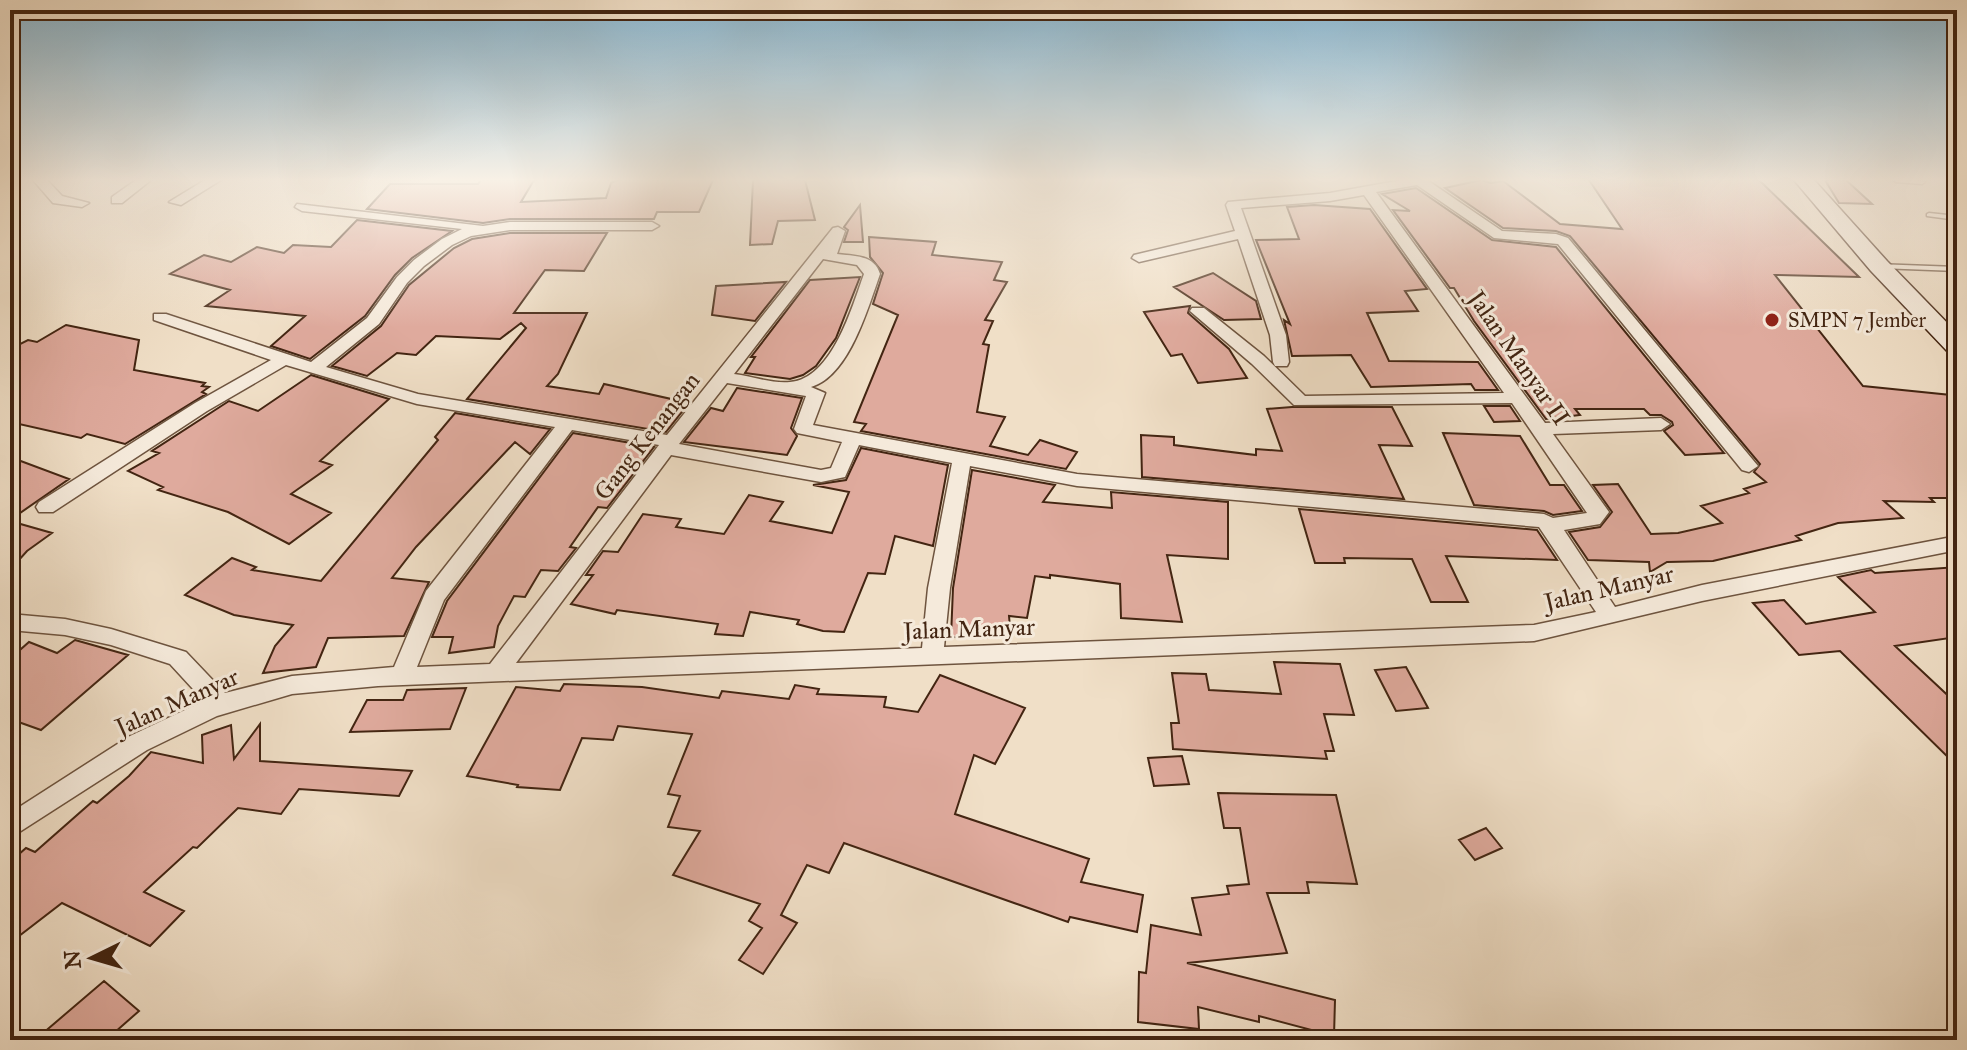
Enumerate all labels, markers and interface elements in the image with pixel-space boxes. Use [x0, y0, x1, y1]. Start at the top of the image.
street label: Jalan Manyar II [1460, 282, 1576, 431]
place label: SMPN 7 Jember [1788, 308, 1927, 333]
marker: SMPN 7 Jember [1763, 311, 1781, 329]
street label: Gang Kenangan [588, 366, 706, 506]
street label: Jalan Manyar [1539, 559, 1677, 618]
street label: Jalan Manyar [900, 612, 1035, 646]
street label: Jalan Manyar [108, 661, 243, 744]
north arrow [52, 918, 132, 998]
text: N [58, 949, 87, 970]

